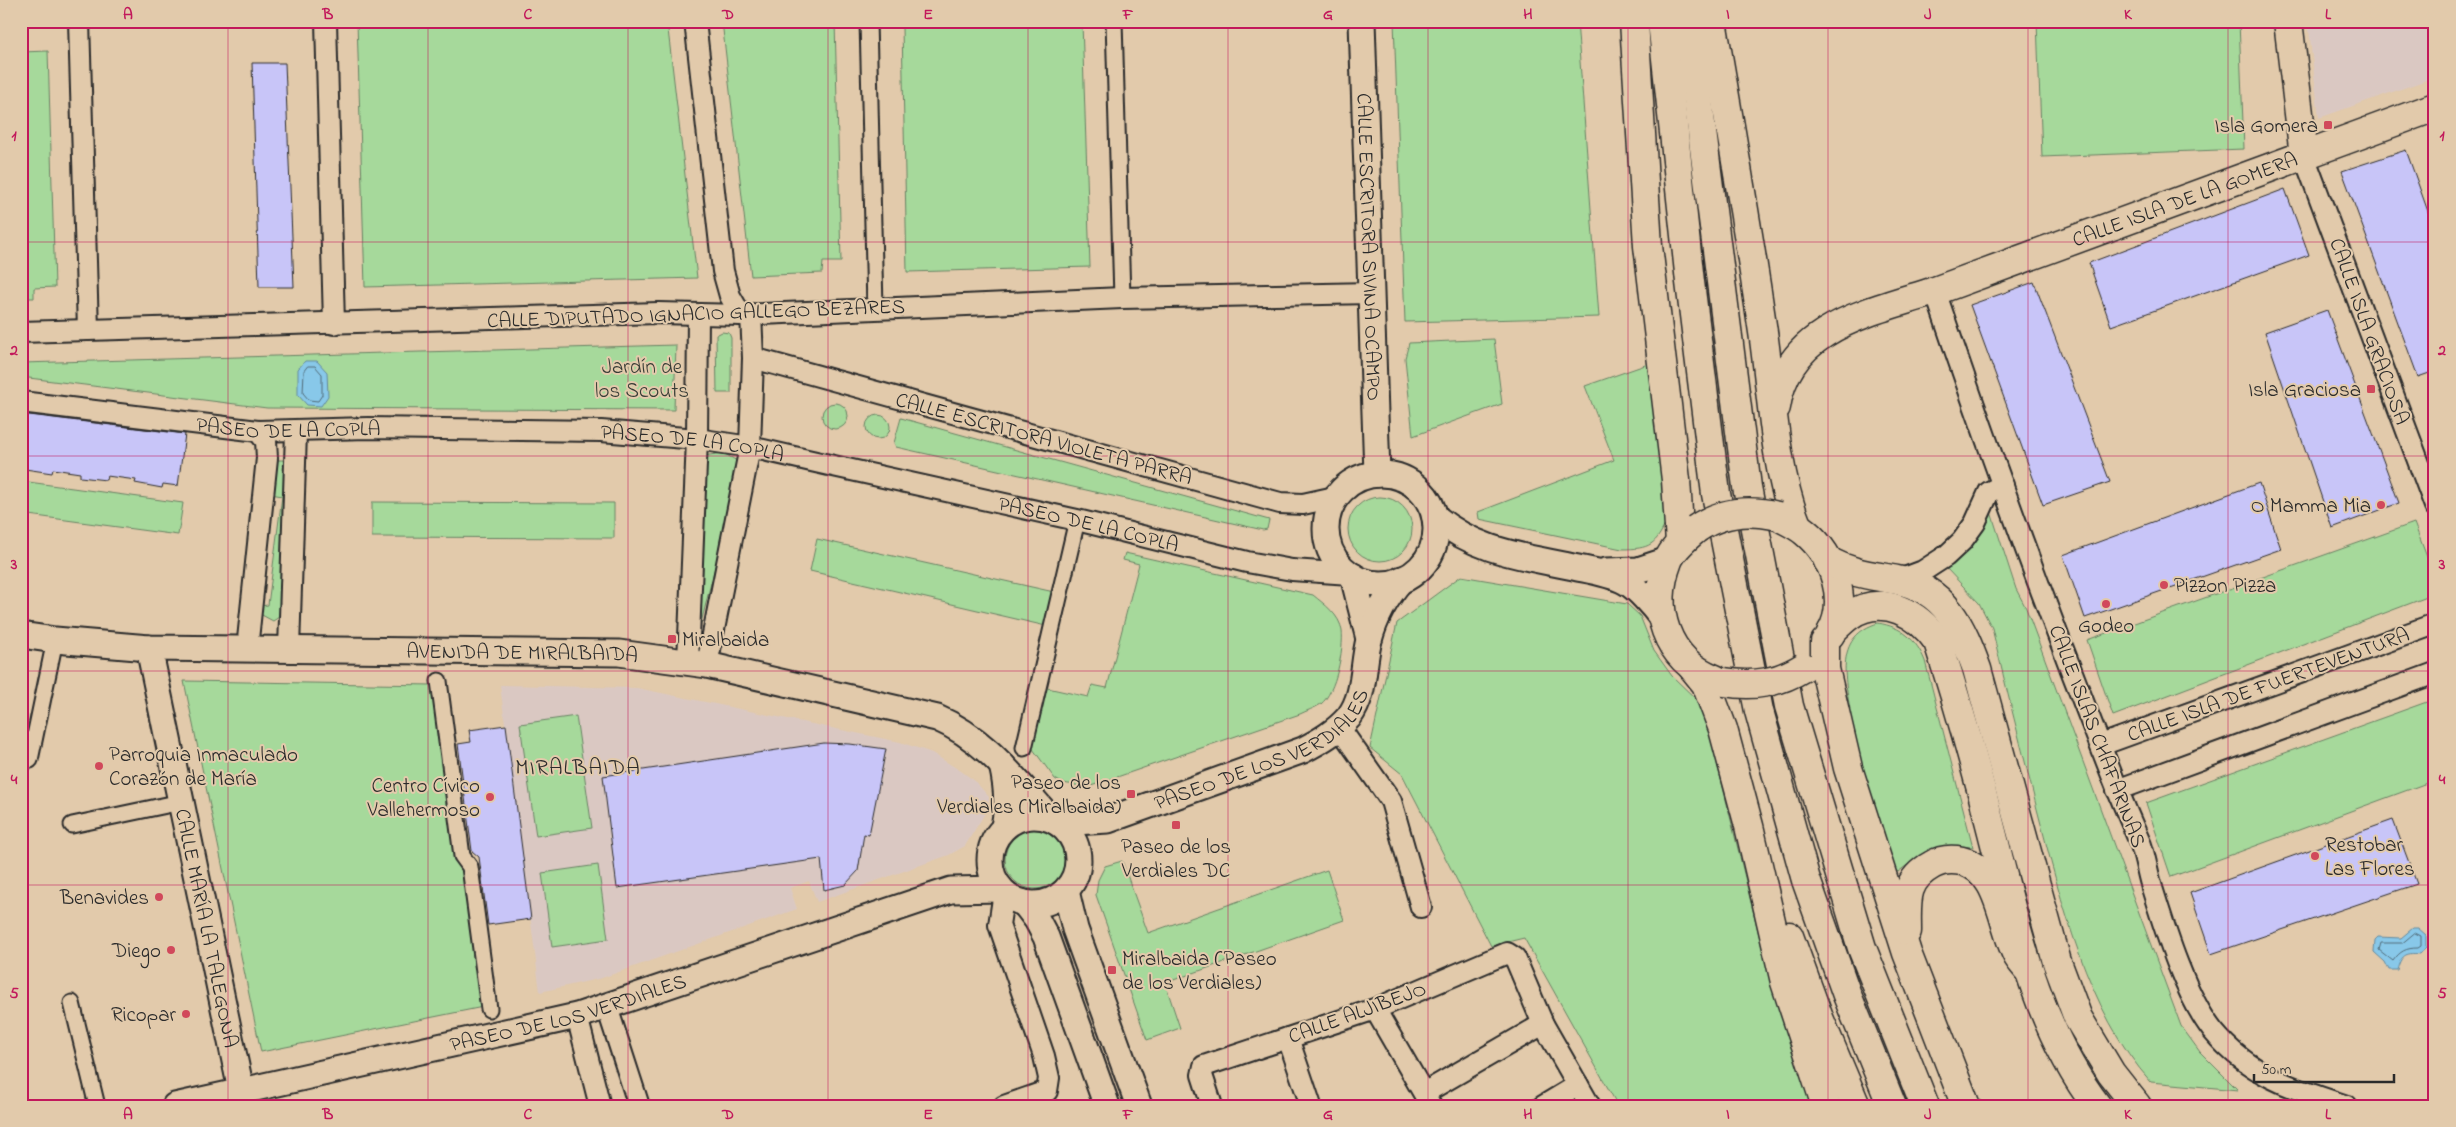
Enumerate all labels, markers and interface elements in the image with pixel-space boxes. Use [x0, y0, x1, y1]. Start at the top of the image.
text: A [123, 3, 133, 27]
text: B [322, 3, 334, 27]
text: C [524, 3, 533, 27]
text: D [721, 3, 734, 27]
text: E [923, 3, 933, 27]
text: F [1122, 3, 1134, 27]
text: G [1323, 3, 1333, 27]
text: H [1523, 3, 1533, 27]
text: I [1726, 3, 1730, 27]
text: J [1924, 3, 1932, 27]
text: K [2124, 3, 2133, 27]
text: L [2325, 3, 2332, 27]
street label: CALLE ESCRITORA SIVINA OCAMPO [1347, 92, 1388, 401]
place label: Isla Gomera [2215, 112, 2318, 142]
marker: Isla Gomera [2322, 119, 2334, 131]
text: 1 [11, 124, 17, 148]
text: 1 [2439, 124, 2445, 148]
street label: CALLE ISLA DE LA GOMERA [2068, 146, 2302, 256]
street label: CALLE ISLA GRACIOSA [2320, 234, 2416, 429]
street label: CALLE DIPUTADO IGNACIO GALLEGO BEZARES [487, 293, 906, 337]
text: 2 [9, 339, 18, 363]
text: 2 [2437, 339, 2446, 363]
park label: Jardín de los Scouts [595, 353, 689, 407]
place label: Isla Graciosa [2248, 376, 2361, 406]
marker: Isla Graciosa [2365, 383, 2377, 395]
street label: CALLE ESCRITORA VIOLETA PARRA [892, 386, 1195, 494]
street label: PASEO DE LA COPLA [194, 411, 381, 448]
street label: PASEO DE LA COPLA [599, 418, 787, 471]
street label: PASEO DE LA COPLA [995, 490, 1182, 562]
place label: O Mamma Mia [2251, 492, 2371, 522]
marker: O Mamma Mia [2375, 499, 2387, 511]
text: 3 [10, 553, 18, 577]
text: 3 [2438, 553, 2446, 577]
place label: Pizzon Pizza [2174, 572, 2276, 602]
marker: Pizzon Pizza [2158, 579, 2170, 591]
marker: Godeo [2100, 598, 2112, 610]
place label: Godeo [2078, 612, 2134, 642]
street label: CALLE ISLAS CHAFARINAS [2040, 621, 2152, 852]
street label: CALLE ISLA DE FUERTEVENTURA [2123, 621, 2414, 751]
place label: Miralbaida [682, 626, 769, 656]
marker: Miralbaida [666, 633, 678, 645]
street label: AVENIDA DE MIRALBAIDA [406, 638, 640, 672]
street label: PASEO DE LOS VERDIALES [1150, 686, 1377, 819]
place label: Parroquia Inmaculado Corazón de María [109, 741, 298, 795]
district label: MIRALBAIDA [515, 753, 641, 785]
marker: Parroquia Inmaculado Corazón de María [93, 760, 105, 772]
text: 4 [10, 768, 18, 792]
text: 4 [2438, 768, 2446, 792]
place label: Paseo de los Verdiales (Miralbaida) [936, 769, 1121, 823]
place label: Centro Cívico Vallehermoso [367, 772, 480, 826]
marker: Paseo de los Verdiales (Miralbaida) [1125, 788, 1137, 800]
marker: Centro Cívico Vallehermoso [484, 791, 496, 803]
street label: CALLE MARÍA LA TALEGONA [166, 806, 245, 1051]
marker: Paseo de los Verdiales DC [1170, 819, 1182, 831]
place label: Restobar Las Flores [2325, 831, 2415, 885]
place label: Paseo de los Verdiales DC [1121, 833, 1231, 887]
marker: Restobar Las Flores [2309, 850, 2321, 862]
place label: Benavides [59, 884, 149, 914]
marker: Benavides [153, 891, 165, 903]
place label: Diego [111, 937, 161, 969]
marker: Diego [165, 944, 177, 956]
place label: Miralbaida (Paseo de los Verdiales) [1122, 945, 1277, 999]
marker: Miralbaida (Paseo de los Verdiales) [1106, 964, 1118, 976]
street label: PASEO DE LOS VERDIALES [447, 967, 691, 1061]
street label: CALLE ALJIBEJO [1285, 975, 1431, 1053]
text: 5 [9, 982, 19, 1006]
text: 5 [2437, 982, 2447, 1006]
place label: Ricopar [111, 1001, 176, 1031]
marker: Ricopar [180, 1008, 192, 1020]
scale bar [2254, 1052, 2394, 1084]
text: 50 m [2261, 1059, 2292, 1081]
text: A [123, 1103, 133, 1127]
text: B [322, 1103, 334, 1127]
text: C [524, 1103, 533, 1127]
text: D [721, 1103, 734, 1127]
text: E [923, 1103, 933, 1127]
text: F [1122, 1103, 1134, 1127]
text: G [1323, 1103, 1333, 1127]
text: H [1523, 1103, 1533, 1127]
text: I [1726, 1103, 1730, 1127]
text: J [1924, 1103, 1932, 1127]
text: K [2124, 1103, 2133, 1127]
text: L [2325, 1103, 2332, 1127]

